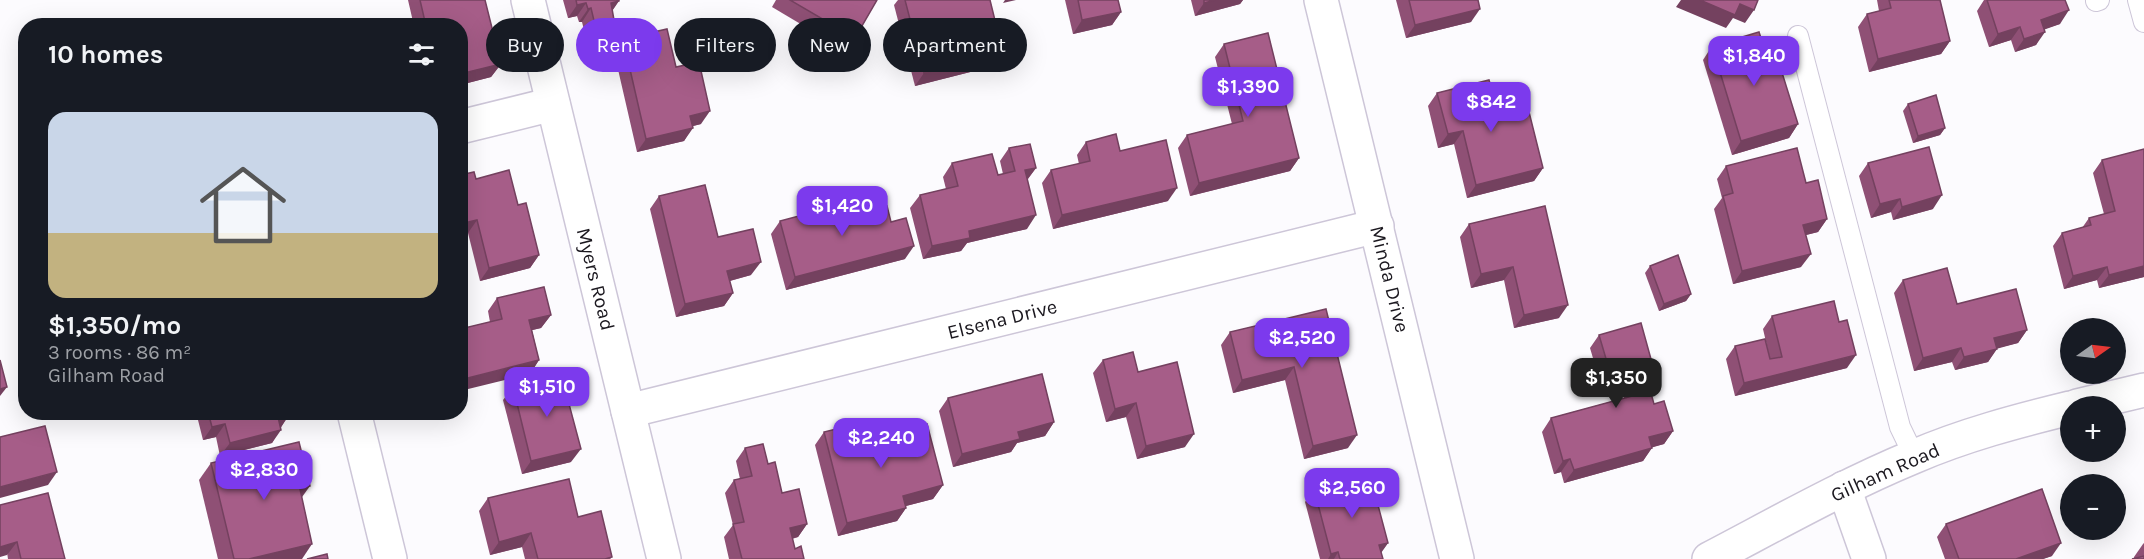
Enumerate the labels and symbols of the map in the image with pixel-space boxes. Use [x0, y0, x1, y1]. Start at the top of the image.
pin: $1,840 [1705, 36, 1803, 87]
pin: $1,390 [1199, 67, 1297, 118]
pin: $842 [1455, 82, 1527, 133]
pin: $1,420 [793, 186, 891, 237]
street label: Minda Drive [1365, 223, 1414, 335]
street label: Myers Road [572, 225, 619, 333]
street label: Elsena Drive [945, 295, 1059, 344]
pin: $2,520 [1253, 318, 1351, 369]
north arrow [2060, 318, 2126, 384]
pin: $1,350 [1567, 358, 1665, 409]
pin: $1,510 [498, 367, 596, 418]
pin: $2,240 [832, 418, 930, 469]
street label: Gilham Road [1827, 438, 1943, 507]
pin: $2,830 [215, 450, 313, 501]
pin: $2,560 [1303, 468, 1401, 519]

